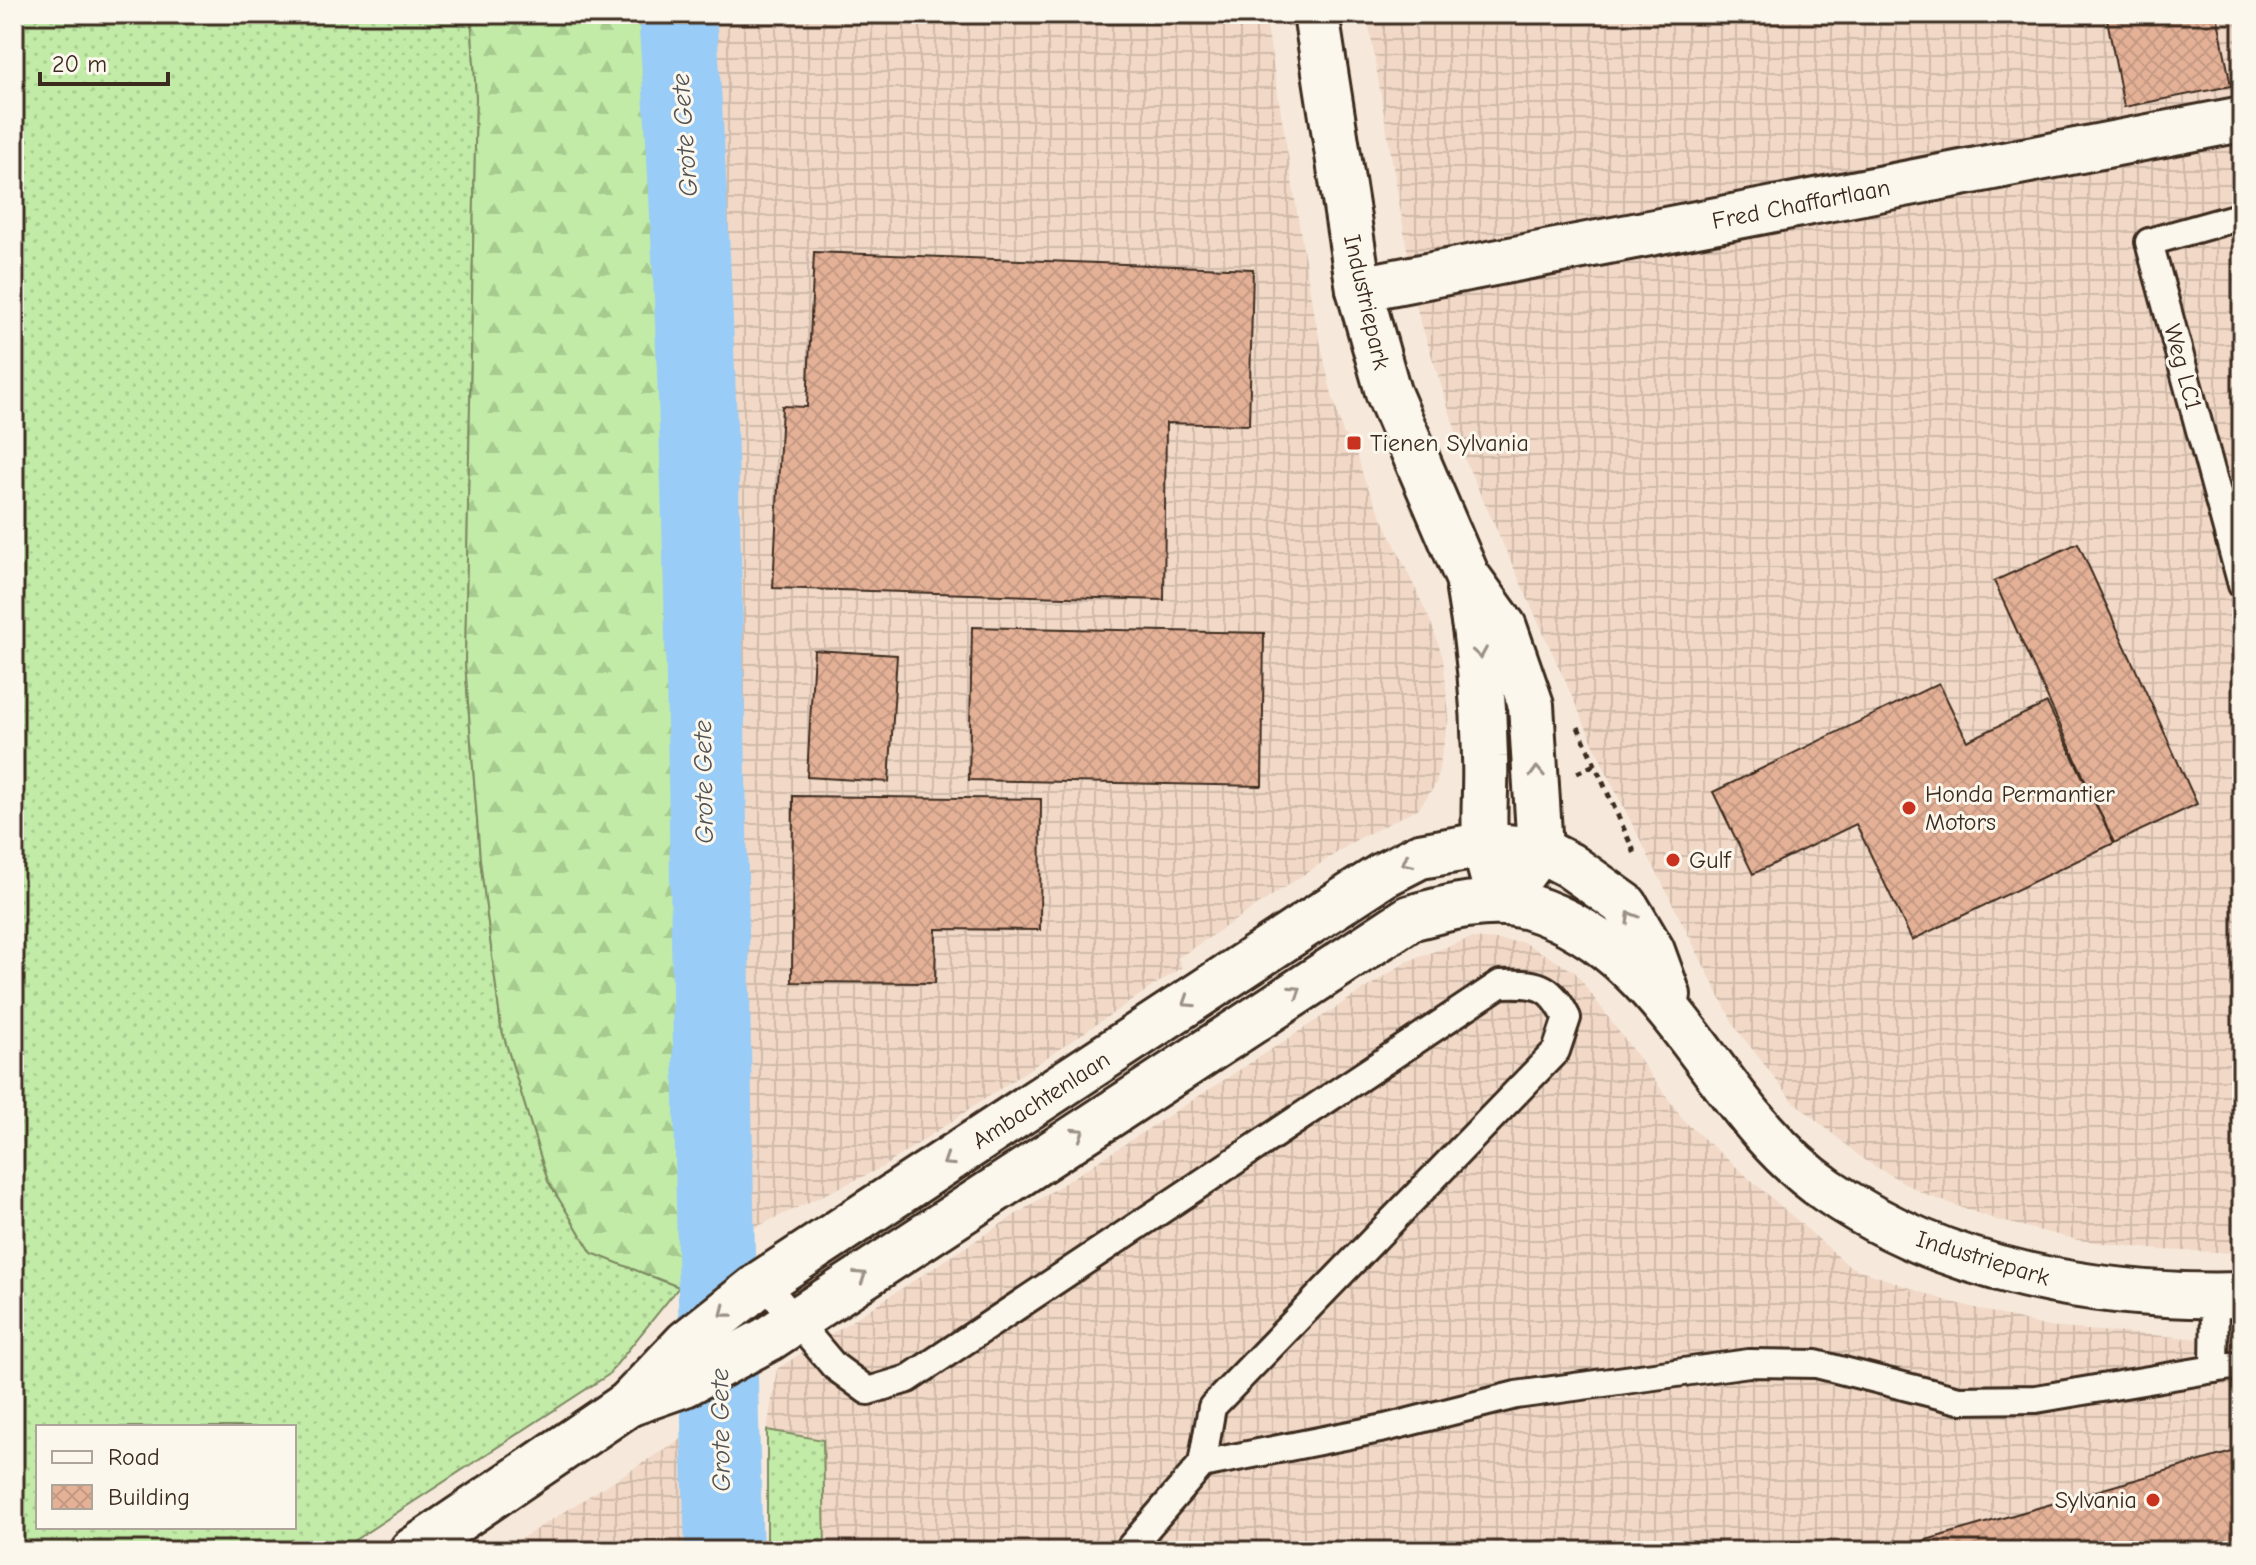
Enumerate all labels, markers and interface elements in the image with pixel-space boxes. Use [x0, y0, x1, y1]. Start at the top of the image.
scale bar [40, 36, 168, 86]
text: 20 m [52, 50, 107, 78]
water label: Grote Gete [666, 72, 704, 198]
street label: Fred Chaffartlaan [1710, 173, 1892, 235]
street label: Industriepark [1338, 232, 1396, 373]
street label: Weg LC1 [2158, 321, 2208, 413]
place label: Tienen Sylvania [1370, 429, 1529, 457]
marker: Tienen Sylvania [1345, 434, 1363, 452]
one-way arrow [1470, 646, 1487, 659]
water label: Grote Gete [688, 720, 720, 844]
one-way arrow [1528, 765, 1545, 778]
place label: Honda Permantier Motors [1925, 780, 2115, 836]
marker: Honda Permantier Motors [1900, 799, 1918, 817]
place label: Gulf [1689, 846, 1732, 874]
marker: Gulf [1664, 851, 1682, 869]
one-way arrow [1401, 853, 1416, 868]
one-way arrow [1626, 911, 1641, 925]
one-way arrow [1287, 985, 1302, 1000]
one-way arrow [1183, 993, 1197, 1008]
street label: Ambachtenlaan [967, 1045, 1115, 1155]
one-way arrow [1070, 1128, 1084, 1143]
one-way arrow [942, 1151, 957, 1166]
street label: Industriepark [1913, 1224, 2053, 1292]
one-way arrow [853, 1271, 867, 1286]
one-way arrow [720, 1302, 734, 1317]
water label: Grote Gete [705, 1368, 737, 1492]
legend [36, 1425, 296, 1529]
text: Road [108, 1443, 160, 1471]
text: Building [108, 1483, 190, 1511]
place label: Sylvania [2055, 1486, 2137, 1514]
marker: Sylvania [2144, 1491, 2162, 1509]

